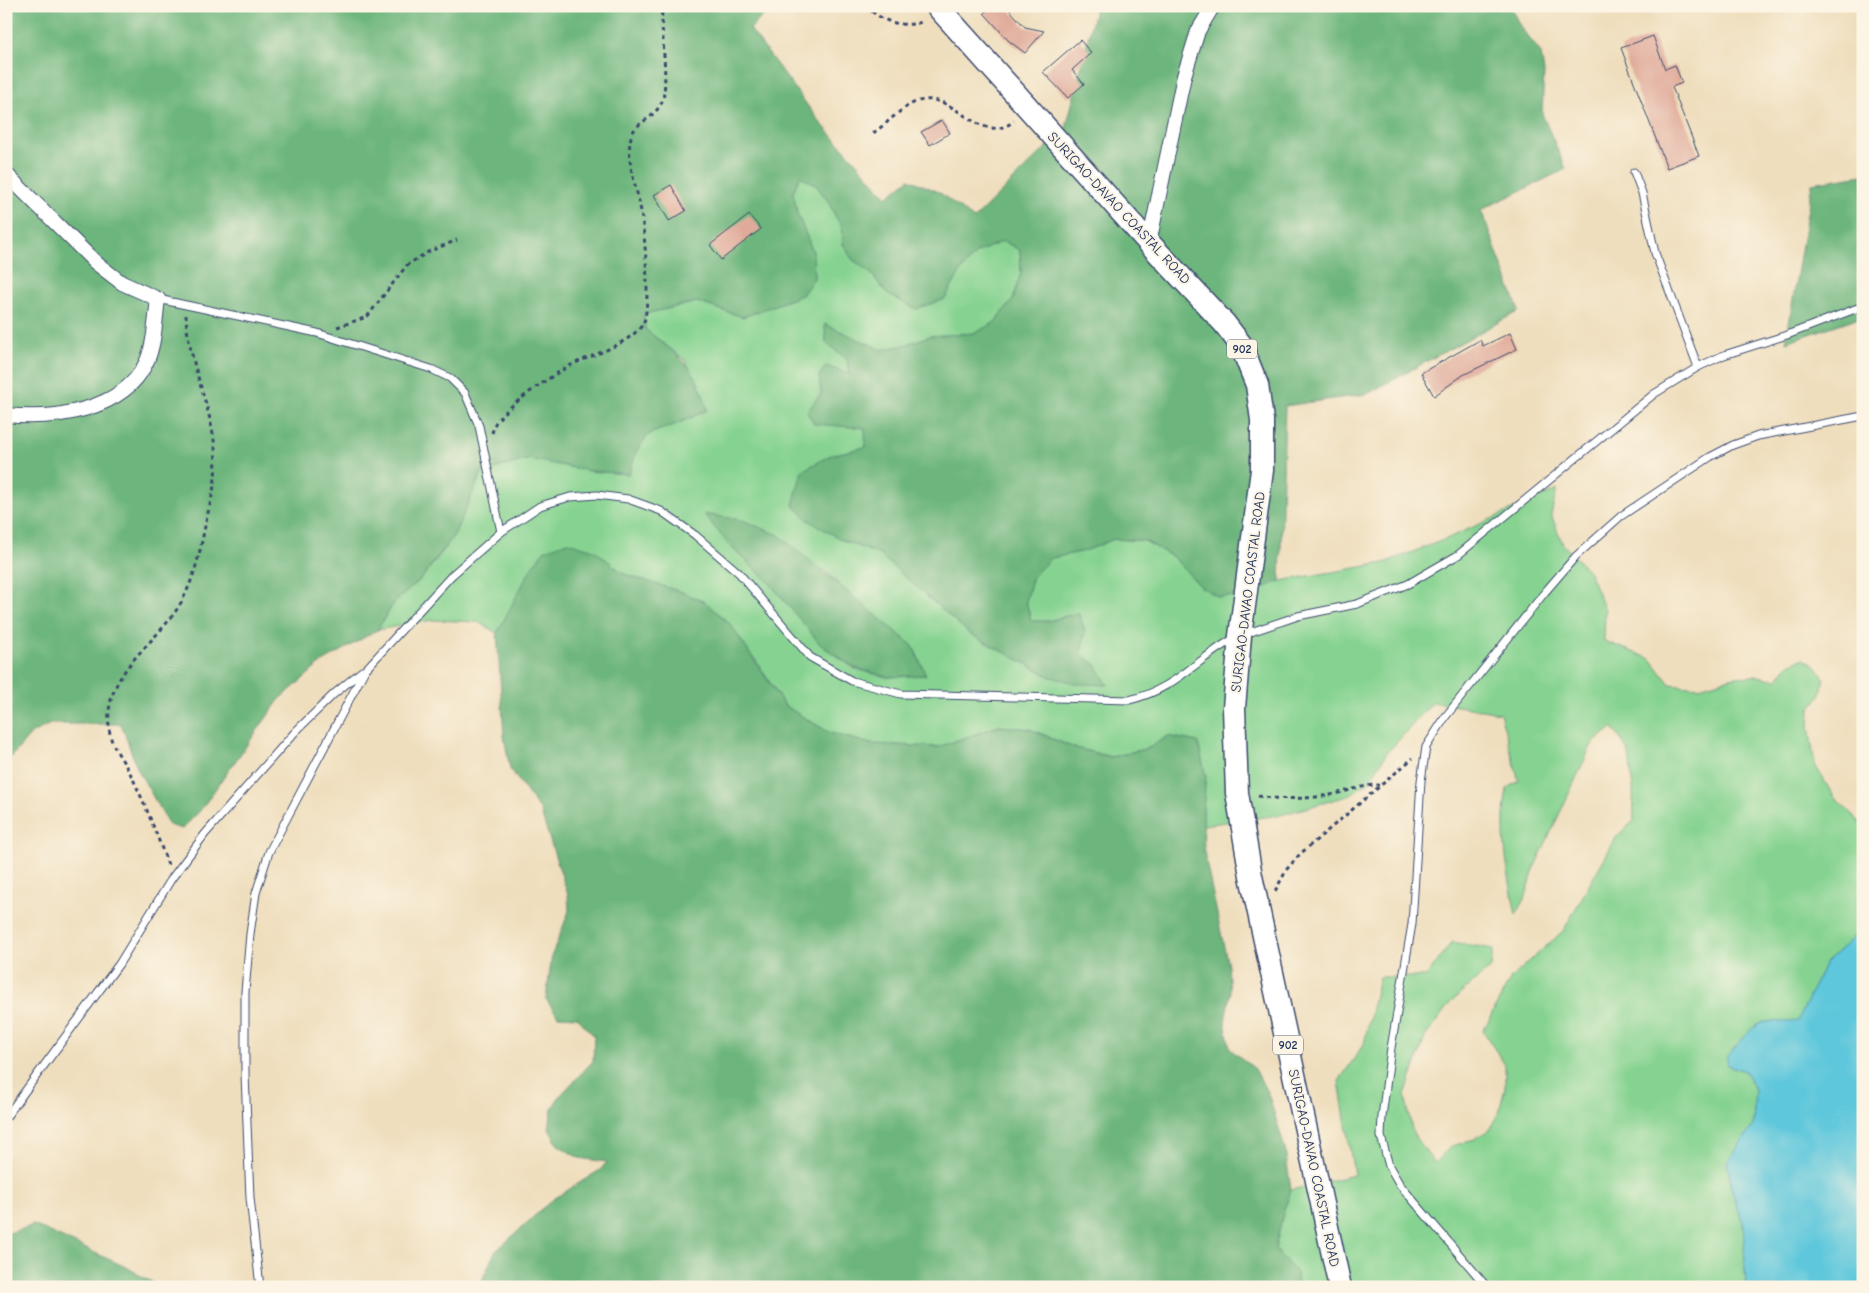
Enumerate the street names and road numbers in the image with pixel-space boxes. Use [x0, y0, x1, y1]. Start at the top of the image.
street label: SURIGAO-DAVAO COASTAL ROAD [1044, 128, 1194, 288]
road number: 902 [1227, 339, 1257, 358]
street label: SURIGAO-DAVAO COASTAL ROAD [1227, 491, 1269, 693]
road number: 902 [1273, 1036, 1303, 1054]
street label: SURIGAO-DAVAO COASTAL ROAD [1285, 1067, 1343, 1269]

